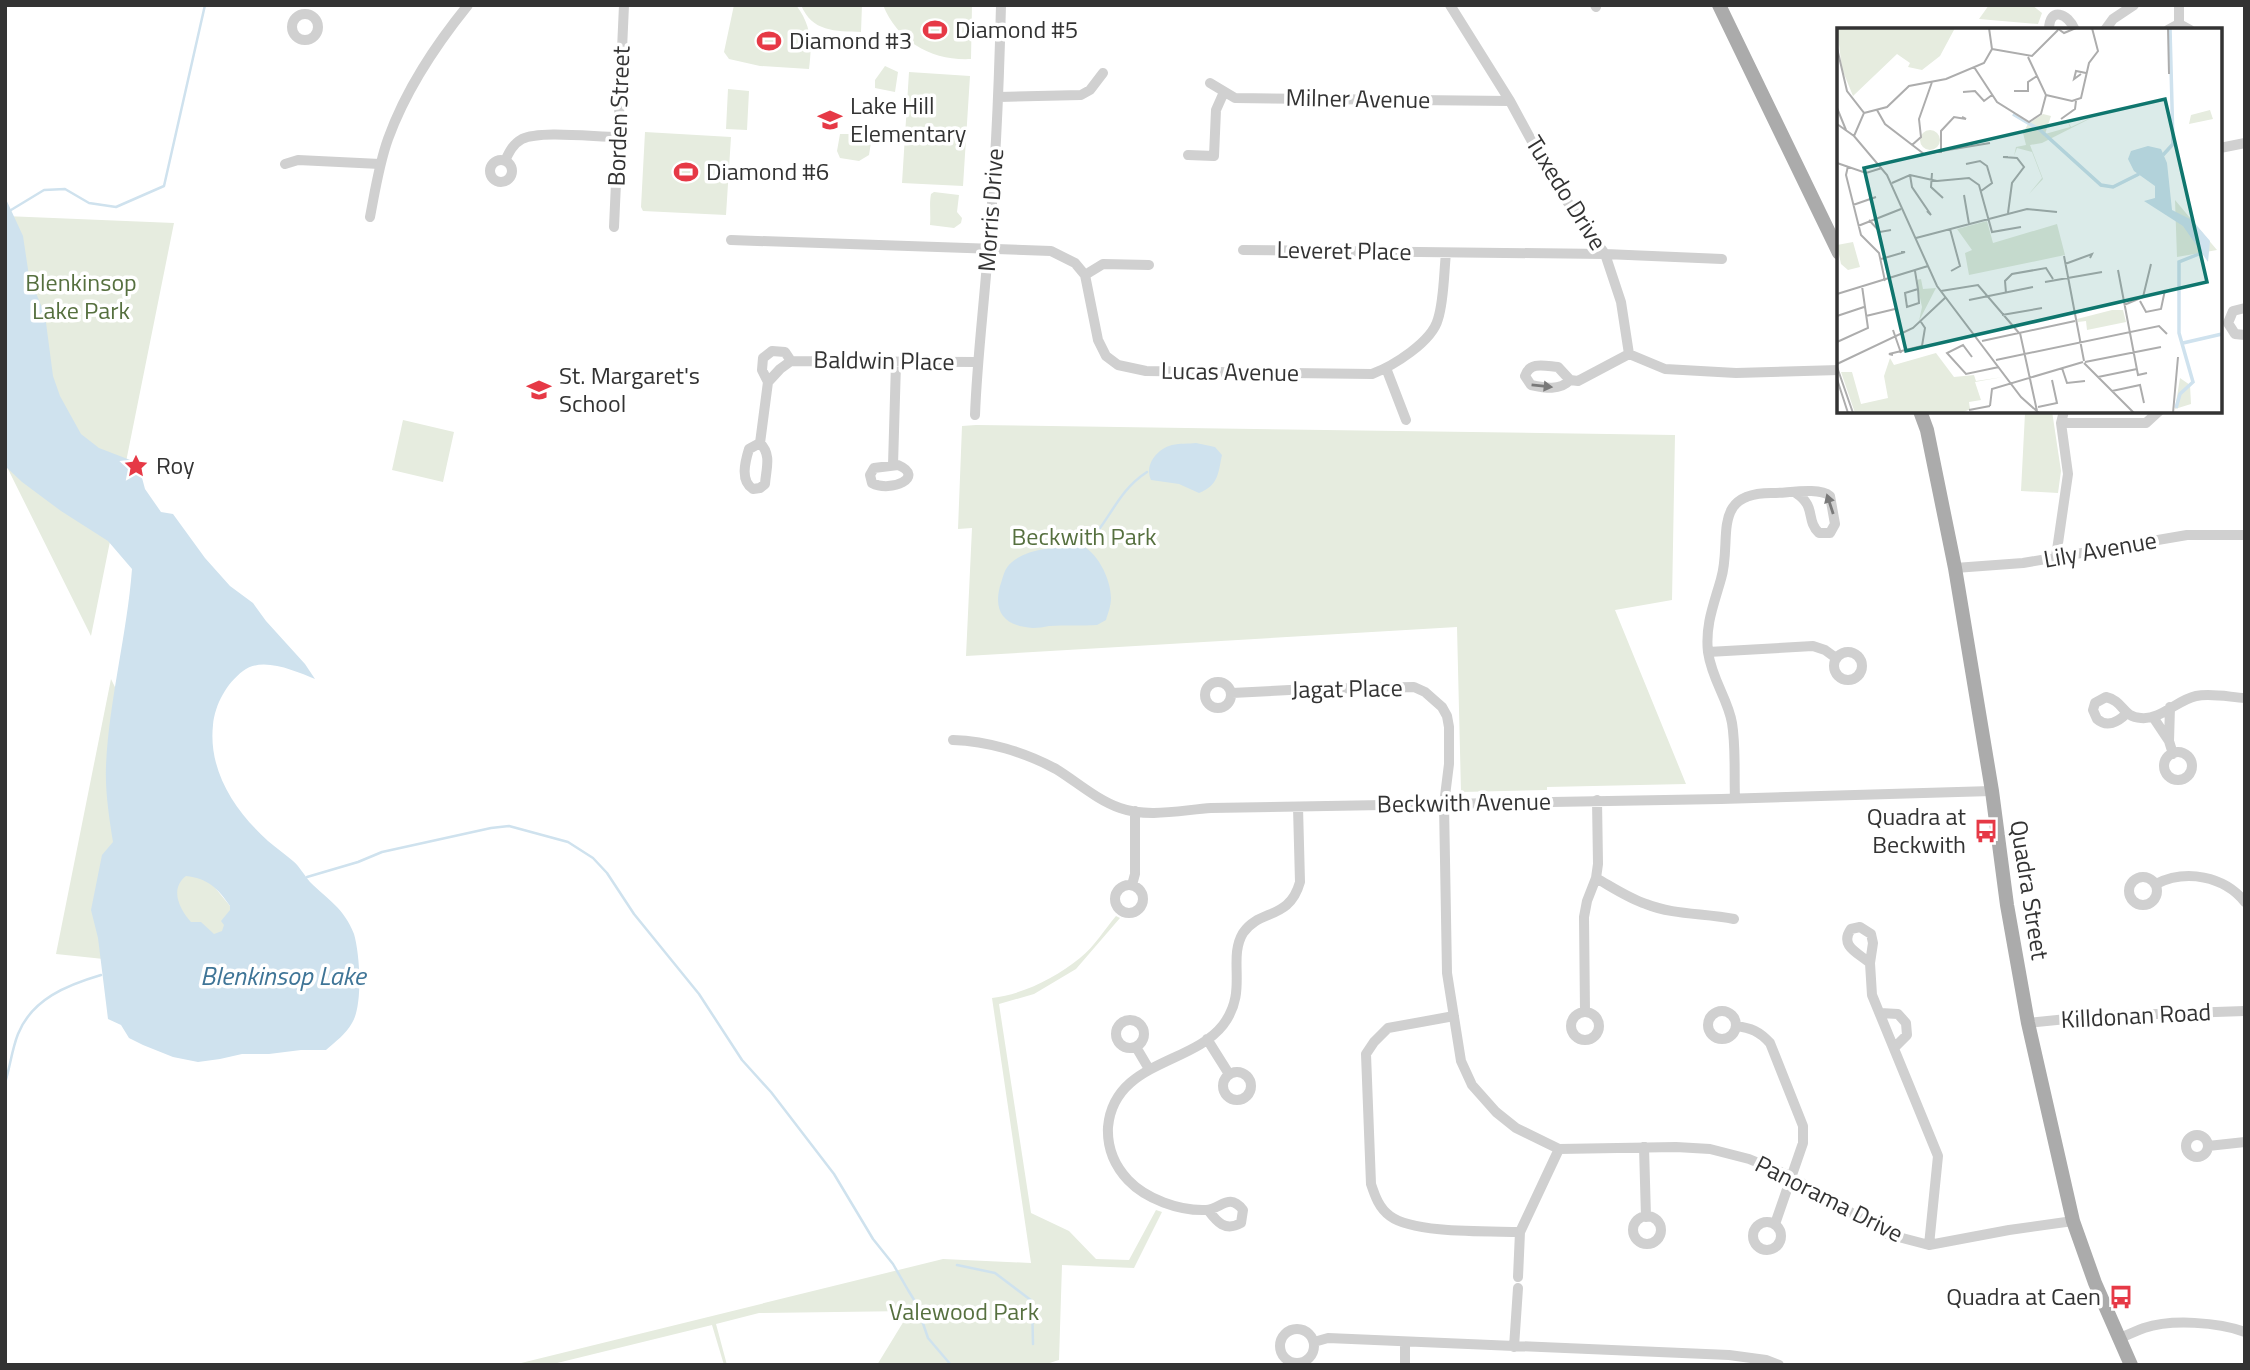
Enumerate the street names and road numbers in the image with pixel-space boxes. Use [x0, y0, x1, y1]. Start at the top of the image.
street label: Borden Street [598, 45, 638, 187]
street label: Milner Avenue [1285, 79, 1431, 117]
street label: Tuxedo Drive [1517, 128, 1616, 257]
street label: Morris Drive [968, 147, 1012, 273]
street label: Leveret Place [1276, 231, 1412, 269]
street label: Baldwin Place [813, 341, 955, 379]
street label: Lucas Avenue [1161, 352, 1299, 390]
street label: Lily Avenue [2040, 521, 2159, 577]
street label: Jagat Place [1291, 669, 1403, 707]
street label: Beckwith Avenue [1377, 782, 1551, 822]
street label: Quadra Street [2001, 817, 2059, 963]
street label: Killdonan Road [2060, 993, 2212, 1037]
street label: Panorama Drive [1749, 1145, 1910, 1251]

